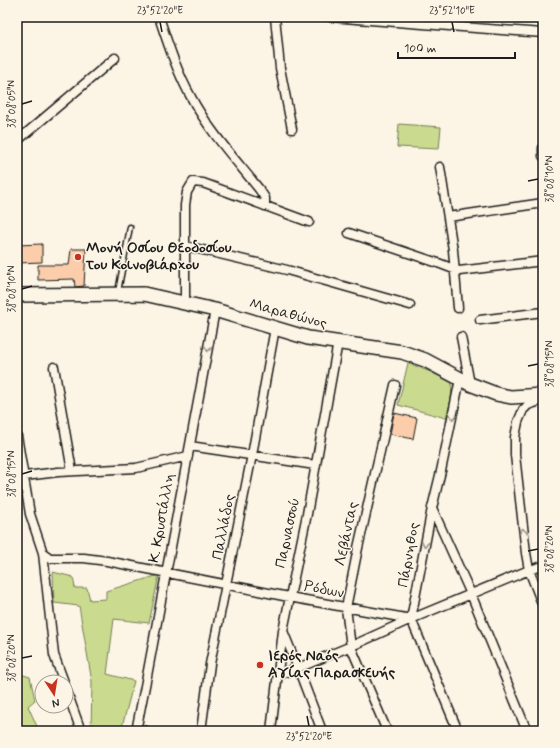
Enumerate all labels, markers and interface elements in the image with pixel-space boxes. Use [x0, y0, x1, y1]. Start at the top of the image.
text: 23°52'20"E [137, 4, 183, 18]
text: 23°52'10"E [429, 4, 475, 18]
scale bar [398, 34, 515, 60]
text: 100 m [404, 41, 436, 57]
text: 38°08'05"N [5, 80, 19, 128]
text: 38°08'10"N [543, 155, 557, 203]
place label: Μονή Οσίου Θεοδοσίου του Κοινοβιάρχου [85, 238, 232, 275]
marker: Μονή Οσίου Θεοδοσίου του Κοινοβιάρχου [73, 252, 83, 262]
text: 38°08'10"N [5, 265, 19, 313]
street label: Μαραθώνος [247, 294, 330, 334]
text: 38°08'15"N [543, 340, 557, 387]
one-way arrow [204, 345, 212, 352]
one-way arrow [449, 414, 457, 420]
text: 38°08'15"N [5, 450, 19, 497]
street label: Κ. Κρυστάλλη [144, 471, 180, 564]
street label: Παλλάδος [208, 492, 240, 562]
street label: Παρνασσού [271, 496, 305, 570]
street label: Λεβάντας [330, 499, 364, 568]
street label: Πάρνηθος [393, 520, 425, 589]
text: 38°08'20"N [543, 525, 557, 573]
one-way arrow [519, 528, 528, 534]
one-way arrow [421, 541, 430, 547]
street label: Ρόδων [302, 576, 346, 604]
text: 38°08'20"N [5, 634, 19, 682]
place label: Ιερός Ναός Αγίας Παρασκευής [268, 646, 396, 683]
marker: Ιερός Ναός Αγίας Παρασκευής [255, 660, 265, 670]
north arrow [34, 674, 74, 714]
text: N [51, 695, 61, 710]
text: 23°52'20"E [286, 730, 332, 744]

